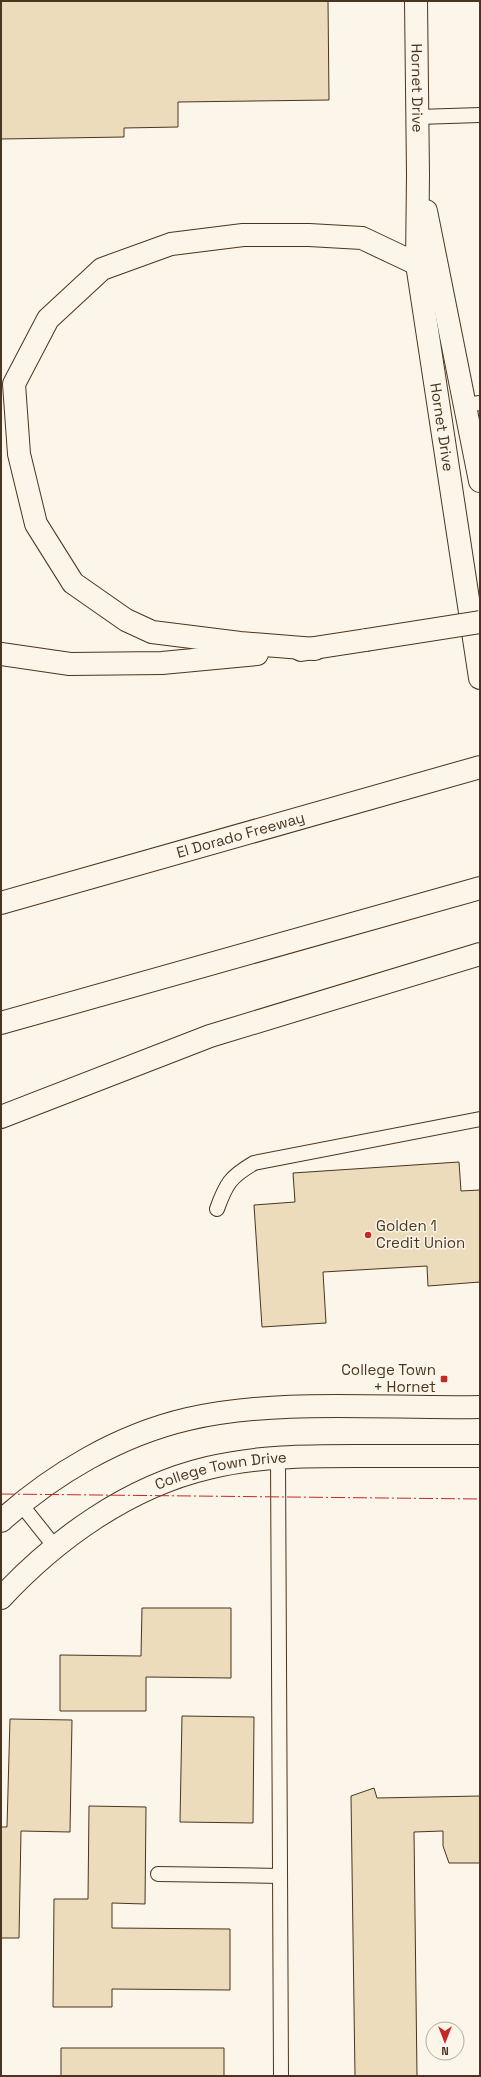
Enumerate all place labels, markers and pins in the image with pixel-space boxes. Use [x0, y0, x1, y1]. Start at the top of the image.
place label: Golden 1 Credit Union [376, 1216, 465, 1252]
marker: Golden 1 Credit Union [363, 1230, 373, 1240]
place label: College Town + Hornet [341, 1360, 436, 1396]
marker: College Town + Hornet [439, 1374, 449, 1384]

